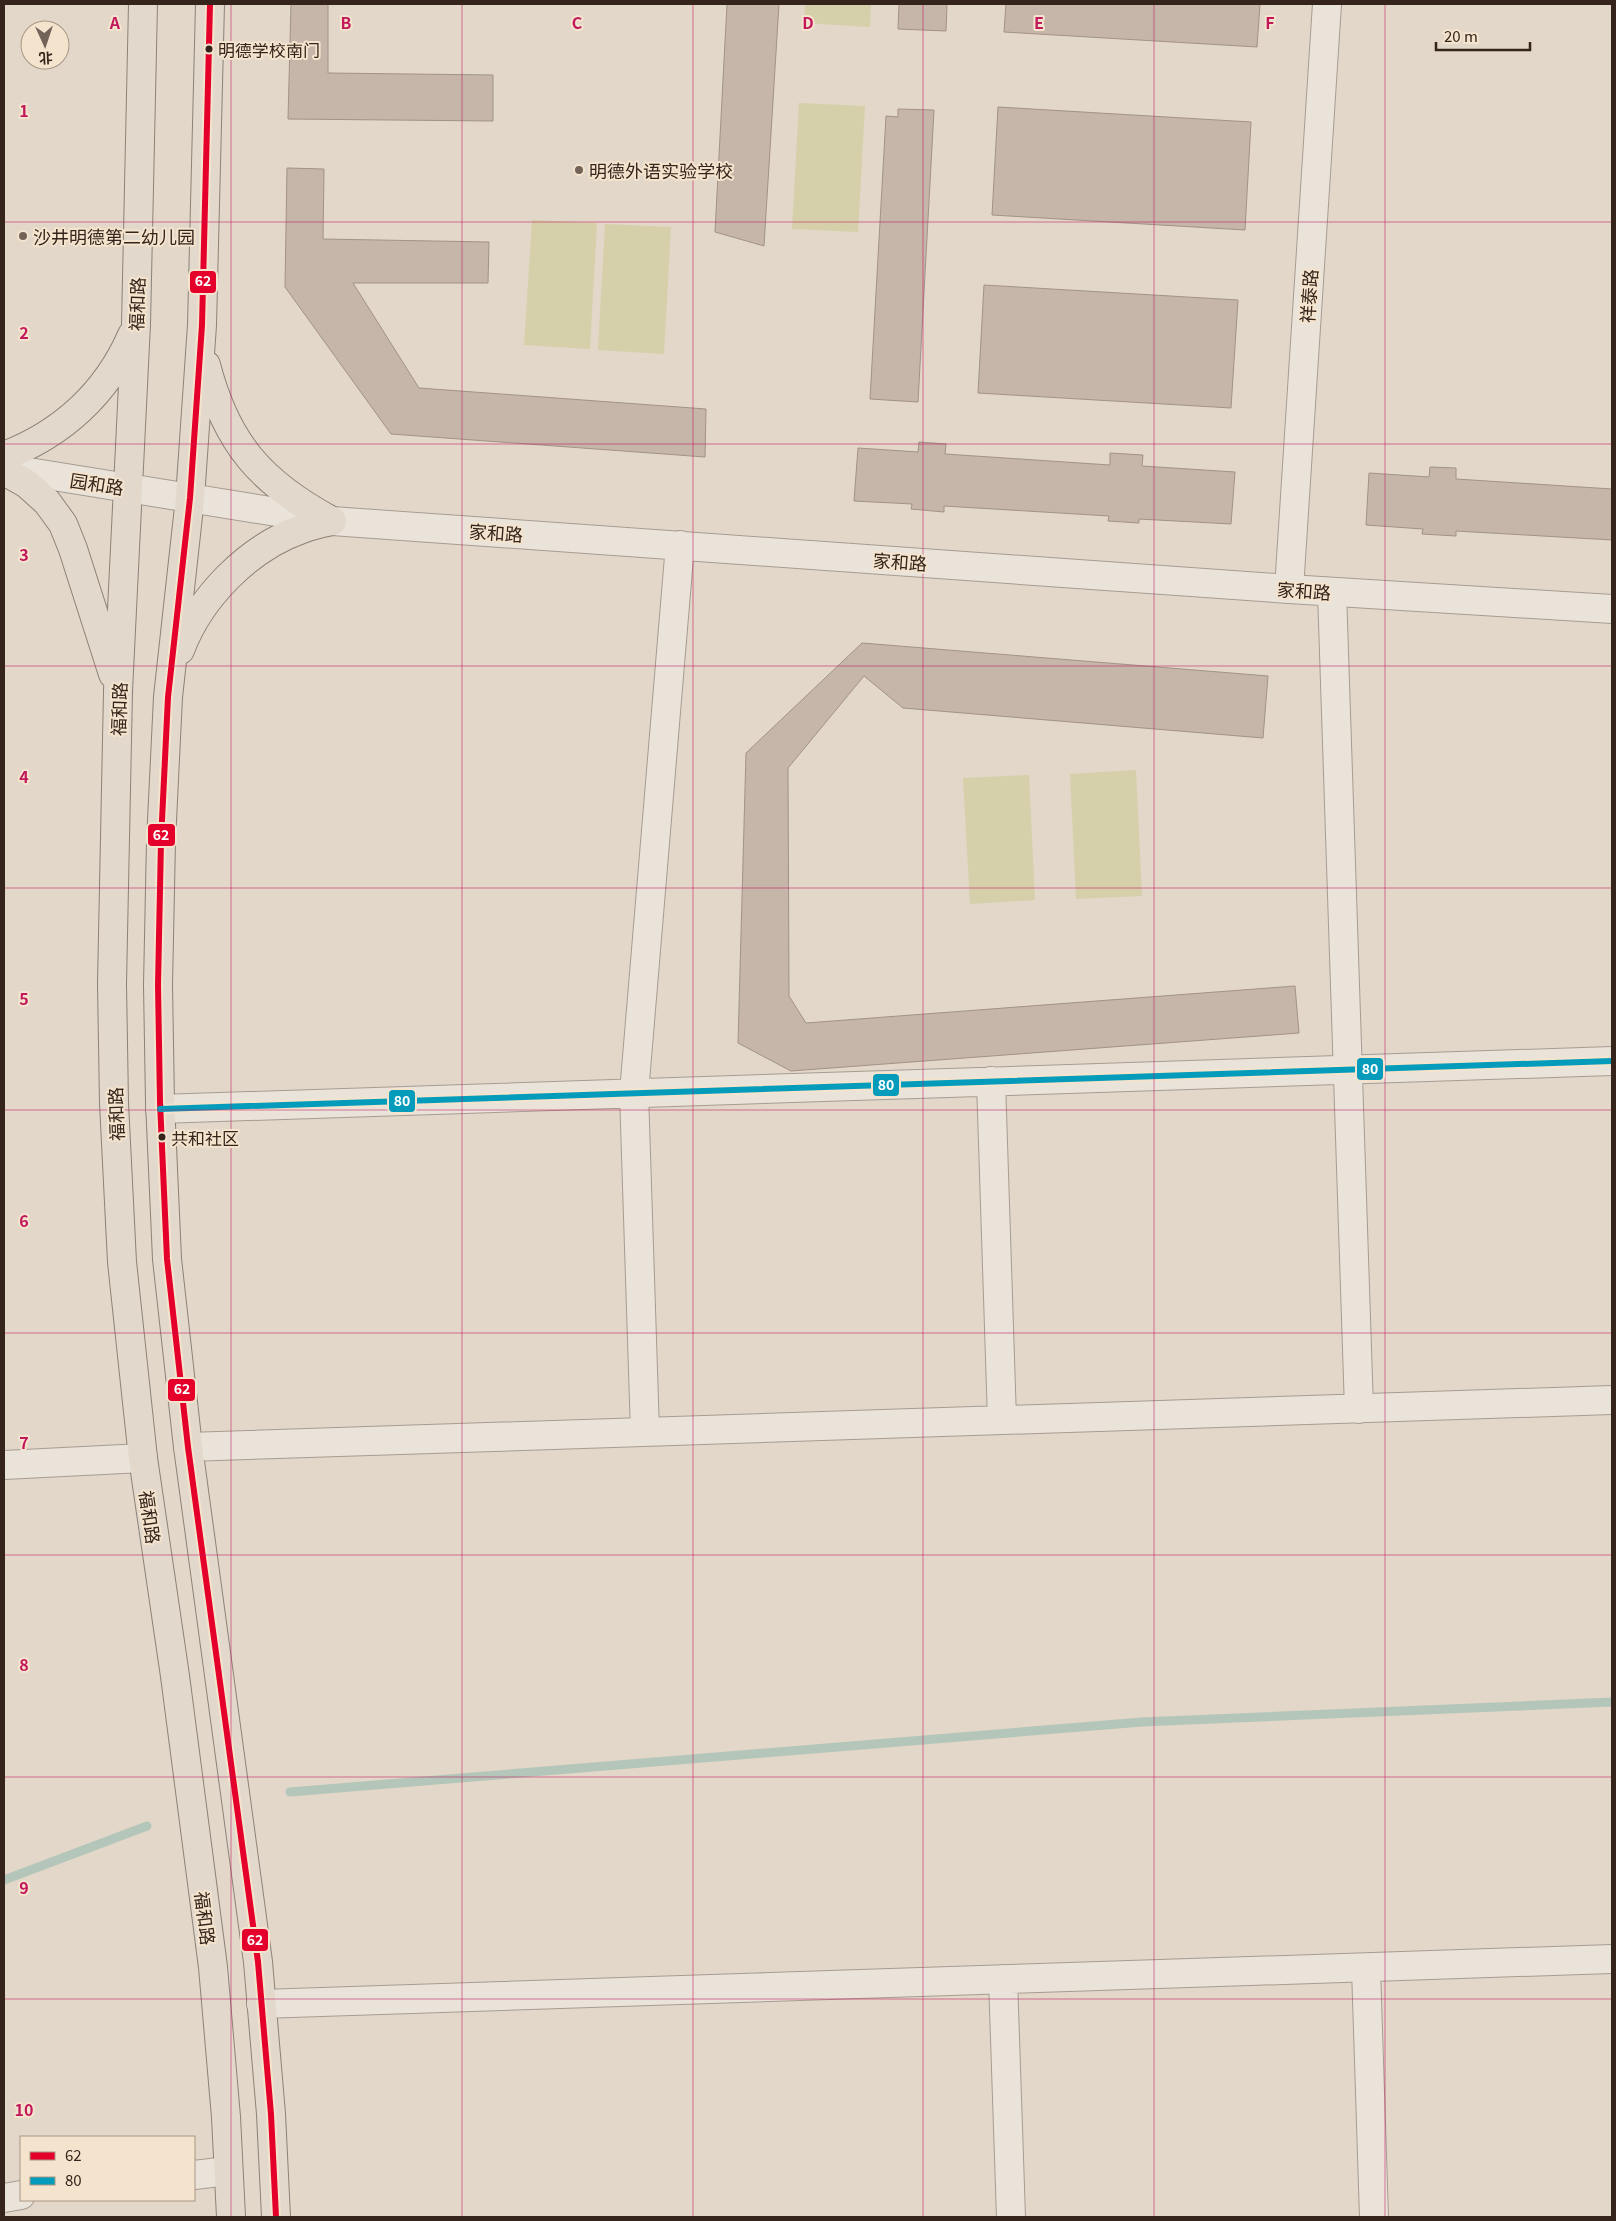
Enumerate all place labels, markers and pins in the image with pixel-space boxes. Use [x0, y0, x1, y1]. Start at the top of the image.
place label: 明德学校南门 [218, 37, 320, 62]
marker: 明德学校南门 [204, 44, 214, 54]
place label: 明德外语实验学校 [589, 157, 733, 183]
marker: 明德外语实验学校 [573, 164, 585, 176]
place label: 沙井明德第二幼儿园 [33, 223, 195, 249]
marker: 沙井明德第二幼儿园 [17, 230, 29, 242]
place label: 共和社区 [171, 1125, 239, 1150]
marker: 共和社区 [157, 1132, 167, 1142]

